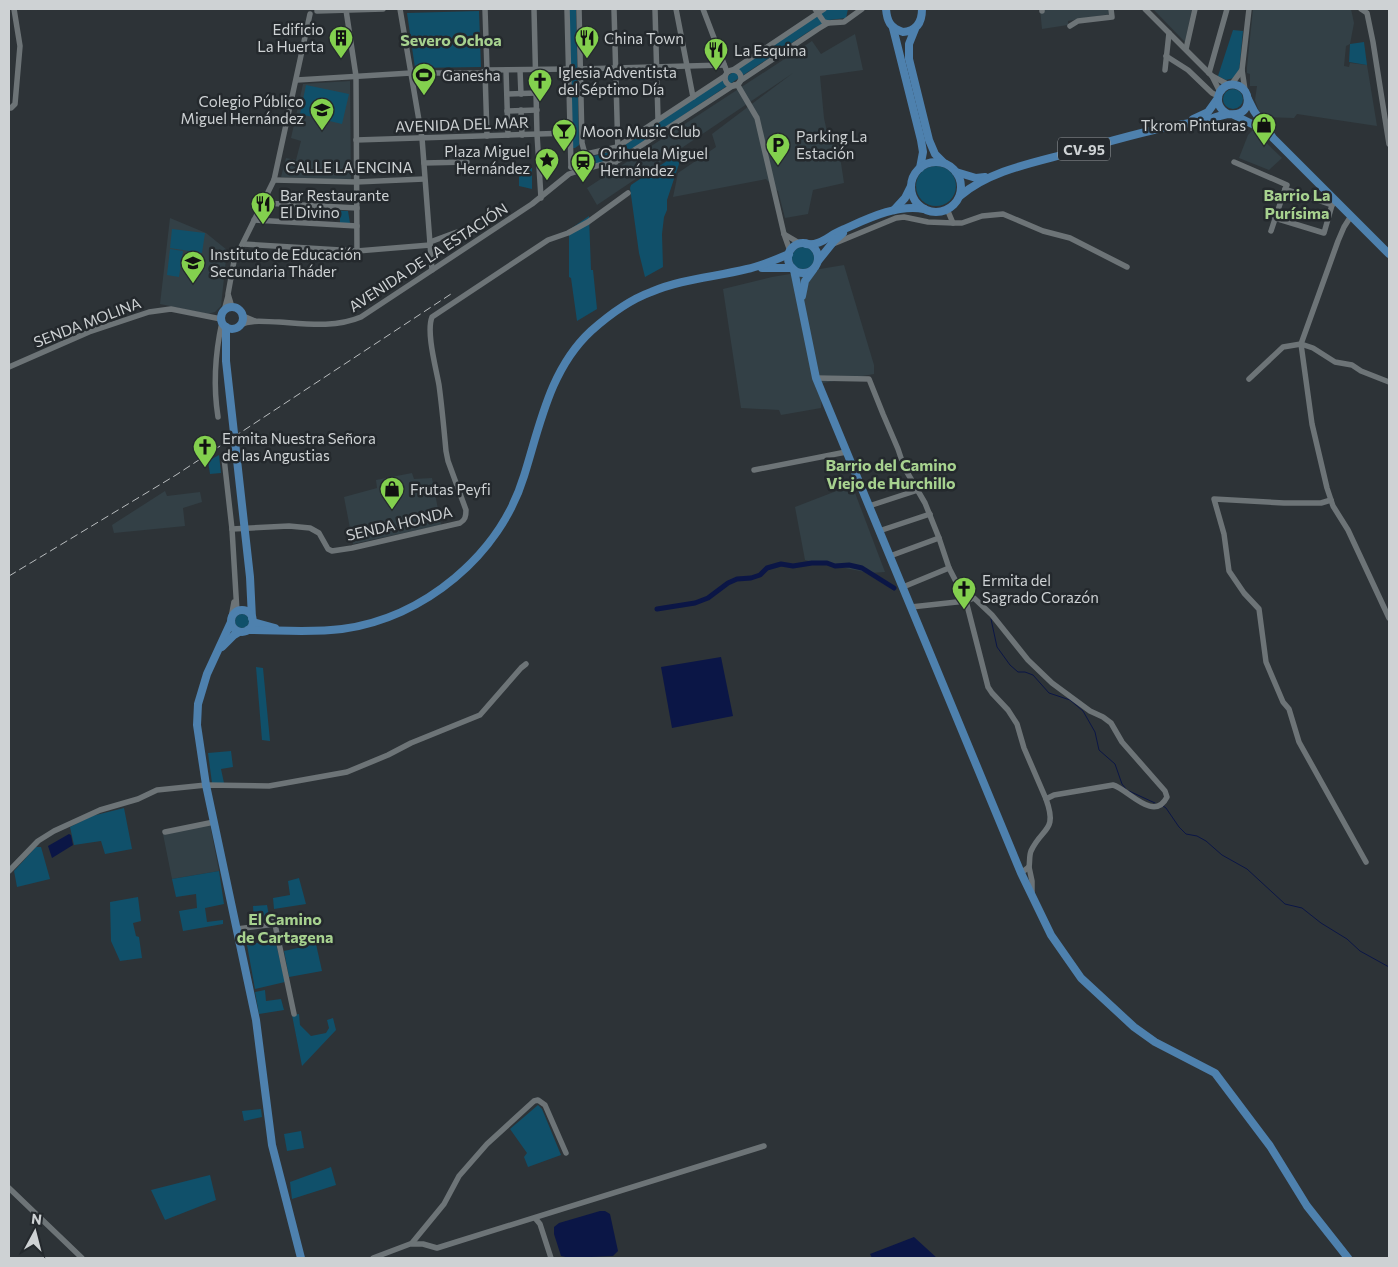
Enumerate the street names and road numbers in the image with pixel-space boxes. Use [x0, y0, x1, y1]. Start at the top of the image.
street label: AVENIDA DEL MAR [395, 113, 529, 135]
road number: CV-95 [1058, 138, 1110, 160]
street label: CALLE LA ENCINA [285, 158, 413, 176]
street label: AVENIDA DE LA ESTACIÓN [344, 198, 511, 315]
street label: SENDA MOLINA [31, 293, 143, 351]
street label: SENDA HONDA [344, 502, 454, 544]

